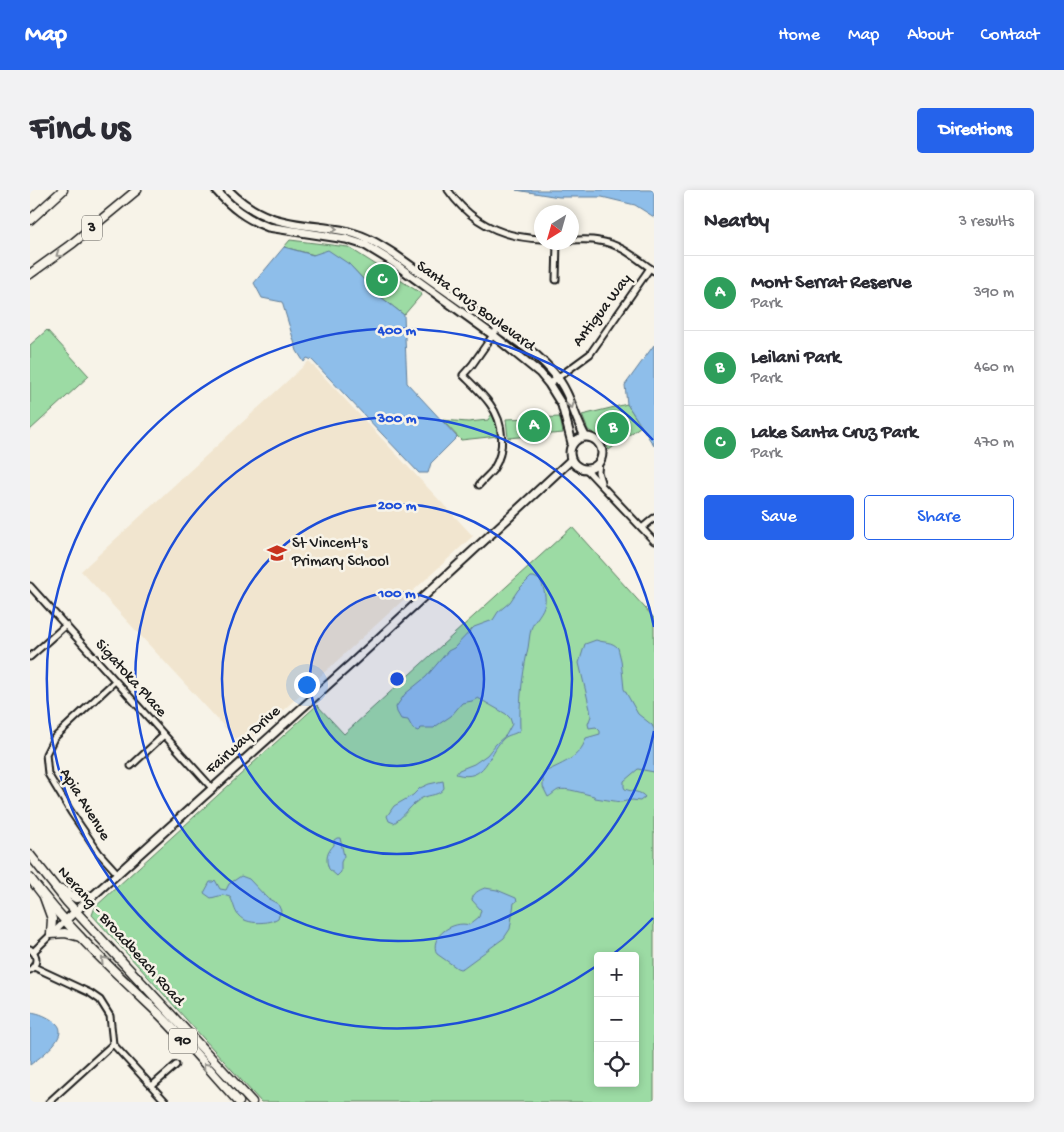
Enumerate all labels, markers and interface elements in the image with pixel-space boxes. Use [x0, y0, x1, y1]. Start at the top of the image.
text: Map [25, 21, 67, 50]
text: Home [778, 25, 820, 46]
text: Map [848, 25, 879, 46]
text: About [907, 25, 953, 46]
text: Contact [981, 25, 1039, 46]
button: Directions [917, 108, 1034, 153]
text: Find us [30, 110, 130, 151]
north arrow [534, 205, 579, 250]
text: Nearby [704, 210, 769, 235]
text: 3 results [959, 213, 1014, 232]
road number: 3 [82, 216, 102, 240]
one-way arrow [330, 223, 338, 234]
one-way arrow [55, 248, 64, 257]
street label: Santa Cruz Boulevard [412, 257, 540, 358]
pin: C [366, 261, 398, 299]
street label: Antigua Way [569, 271, 637, 351]
text: Mont Serrat Reserve [751, 272, 912, 295]
text: A [715, 284, 725, 303]
text: 390 m [973, 284, 1014, 303]
text: Park [751, 295, 782, 314]
text: 400 m [377, 322, 417, 340]
text: Leilani Park [751, 347, 841, 370]
text: B [716, 359, 724, 378]
text: 460 m [974, 359, 1014, 378]
text: Park [751, 370, 782, 389]
one-way arrow [565, 400, 575, 409]
pin: A [518, 407, 550, 445]
pin: B [597, 409, 629, 447]
text: 300 m [376, 410, 417, 428]
text: Lake Santa Cruz Park [751, 422, 918, 445]
text: C [716, 434, 724, 453]
text: 470 m [974, 434, 1014, 453]
text: Park [751, 445, 782, 464]
button: Save [704, 495, 854, 540]
button: Share [864, 495, 1014, 540]
text: 200 m [378, 497, 417, 515]
place label: St Vincent's Primary School [291, 535, 389, 572]
school or university icon: St Vincent's Primary School [266, 542, 288, 564]
text: 100 m [377, 585, 416, 603]
street label: Sigatoka Place [90, 636, 170, 722]
centre of rings [388, 670, 406, 688]
your location [294, 672, 320, 698]
street label: Fairway Drive [202, 702, 286, 780]
street label: Apia Avenue [54, 765, 114, 845]
street label: Nerang - Broadbeach Road [52, 863, 189, 1012]
map controls [594, 952, 639, 1087]
button: + [594, 952, 639, 997]
one-way arrow [100, 957, 109, 966]
button: − [594, 997, 639, 1042]
road number: 90 [169, 1028, 197, 1054]
button: locate [594, 1042, 639, 1087]
one-way arrow [203, 1062, 212, 1071]

